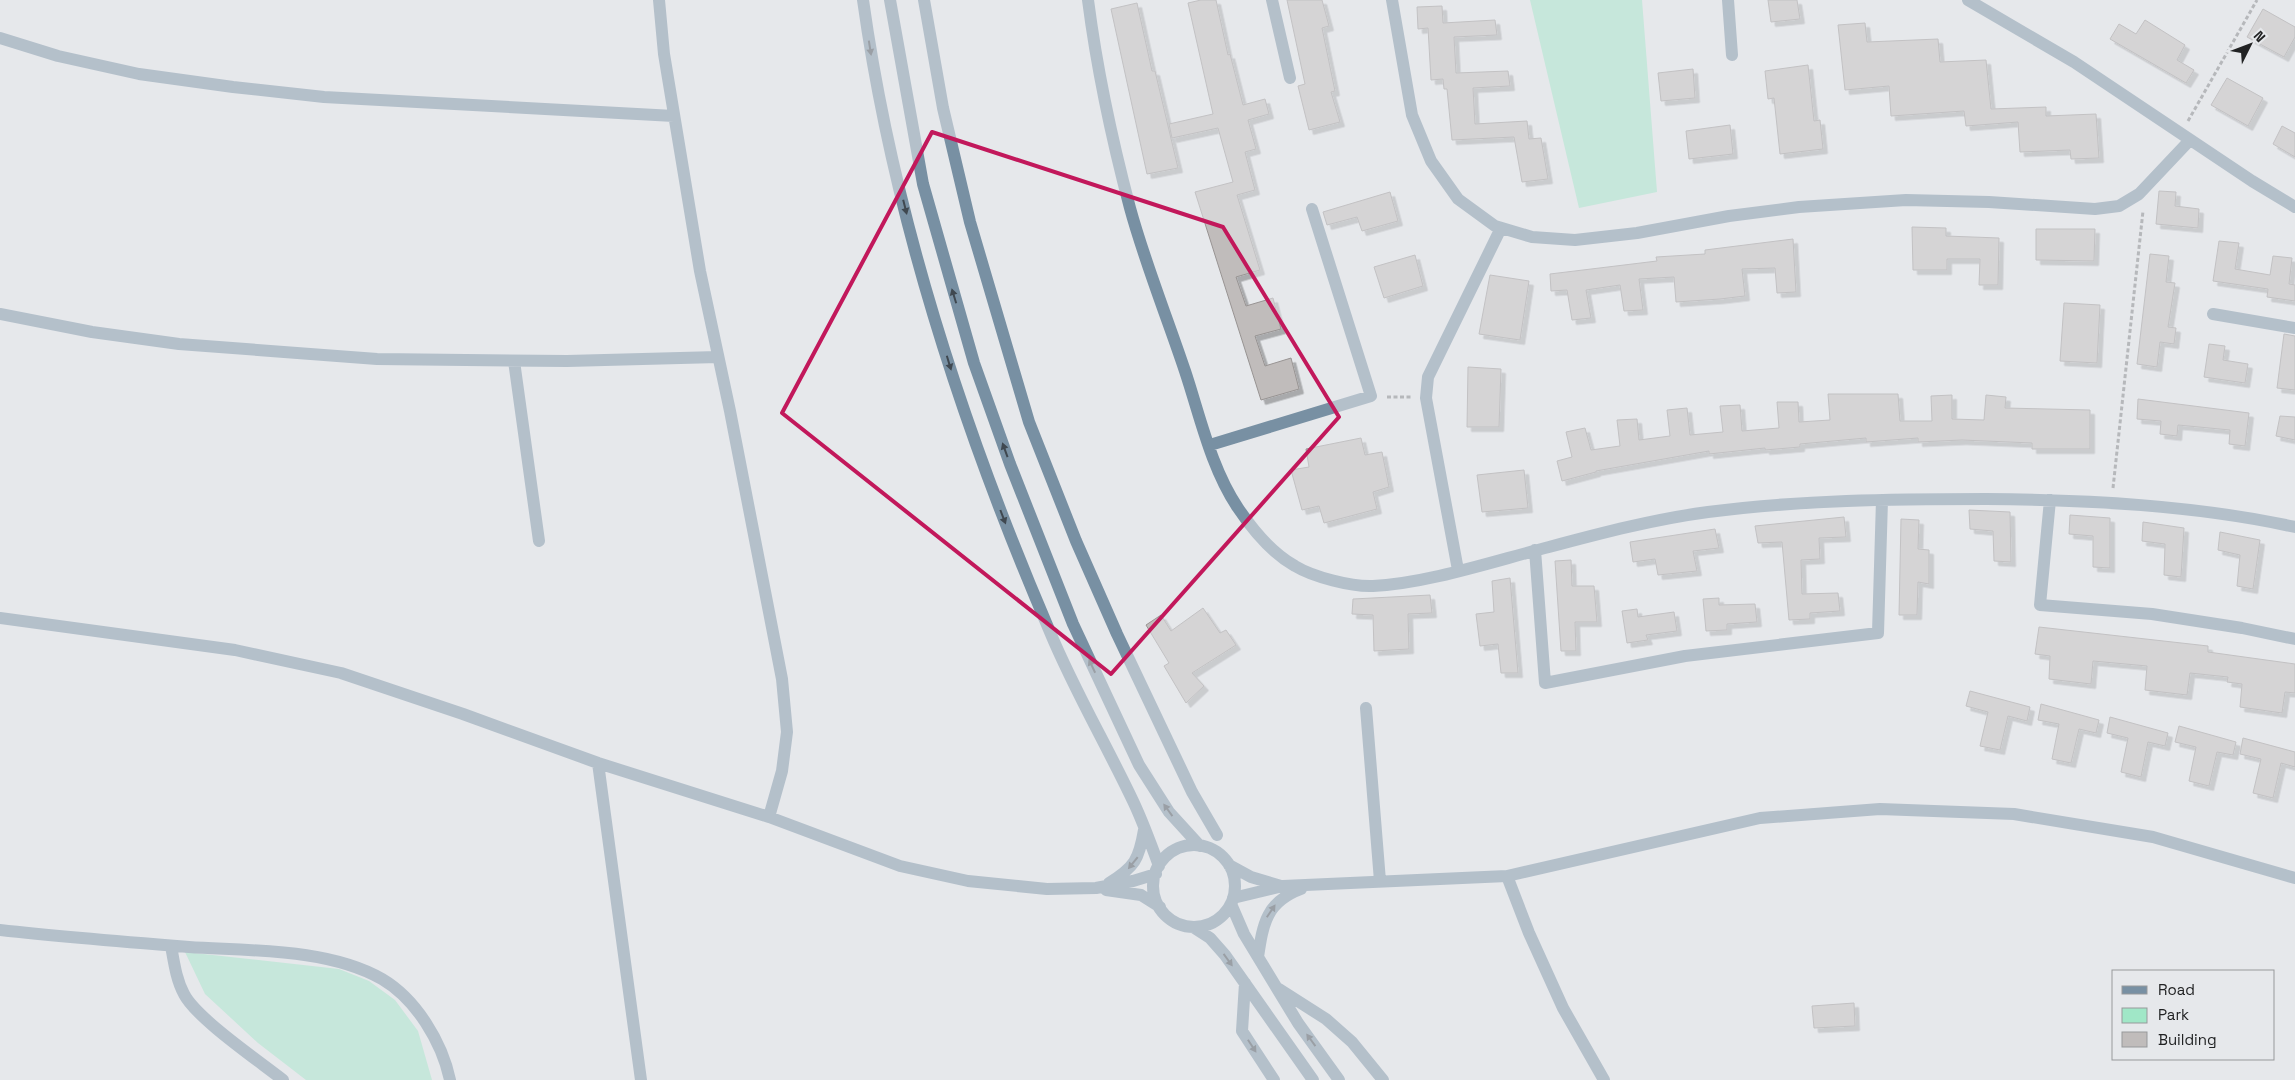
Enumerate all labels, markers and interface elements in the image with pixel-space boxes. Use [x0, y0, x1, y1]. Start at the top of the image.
north arrow [2225, 20, 2275, 70]
text: N [2250, 27, 2269, 46]
one-way arrow [866, 41, 874, 57]
one-way arrow [901, 199, 909, 214]
one-way arrow [949, 289, 957, 304]
one-way arrow [946, 356, 954, 371]
one-way arrow [1001, 443, 1008, 458]
one-way arrow [1000, 509, 1007, 524]
one-way arrow [1088, 659, 1096, 673]
one-way arrow [1162, 804, 1173, 817]
one-way arrow [1128, 857, 1138, 870]
one-way arrow [1266, 904, 1276, 918]
one-way arrow [1223, 953, 1233, 967]
legend [2112, 970, 2275, 1060]
text: Road [2158, 980, 2195, 999]
text: Park [2158, 1005, 2189, 1024]
text: Building [2158, 1030, 2217, 1049]
one-way arrow [1306, 1033, 1316, 1047]
one-way arrow [1247, 1039, 1257, 1053]

